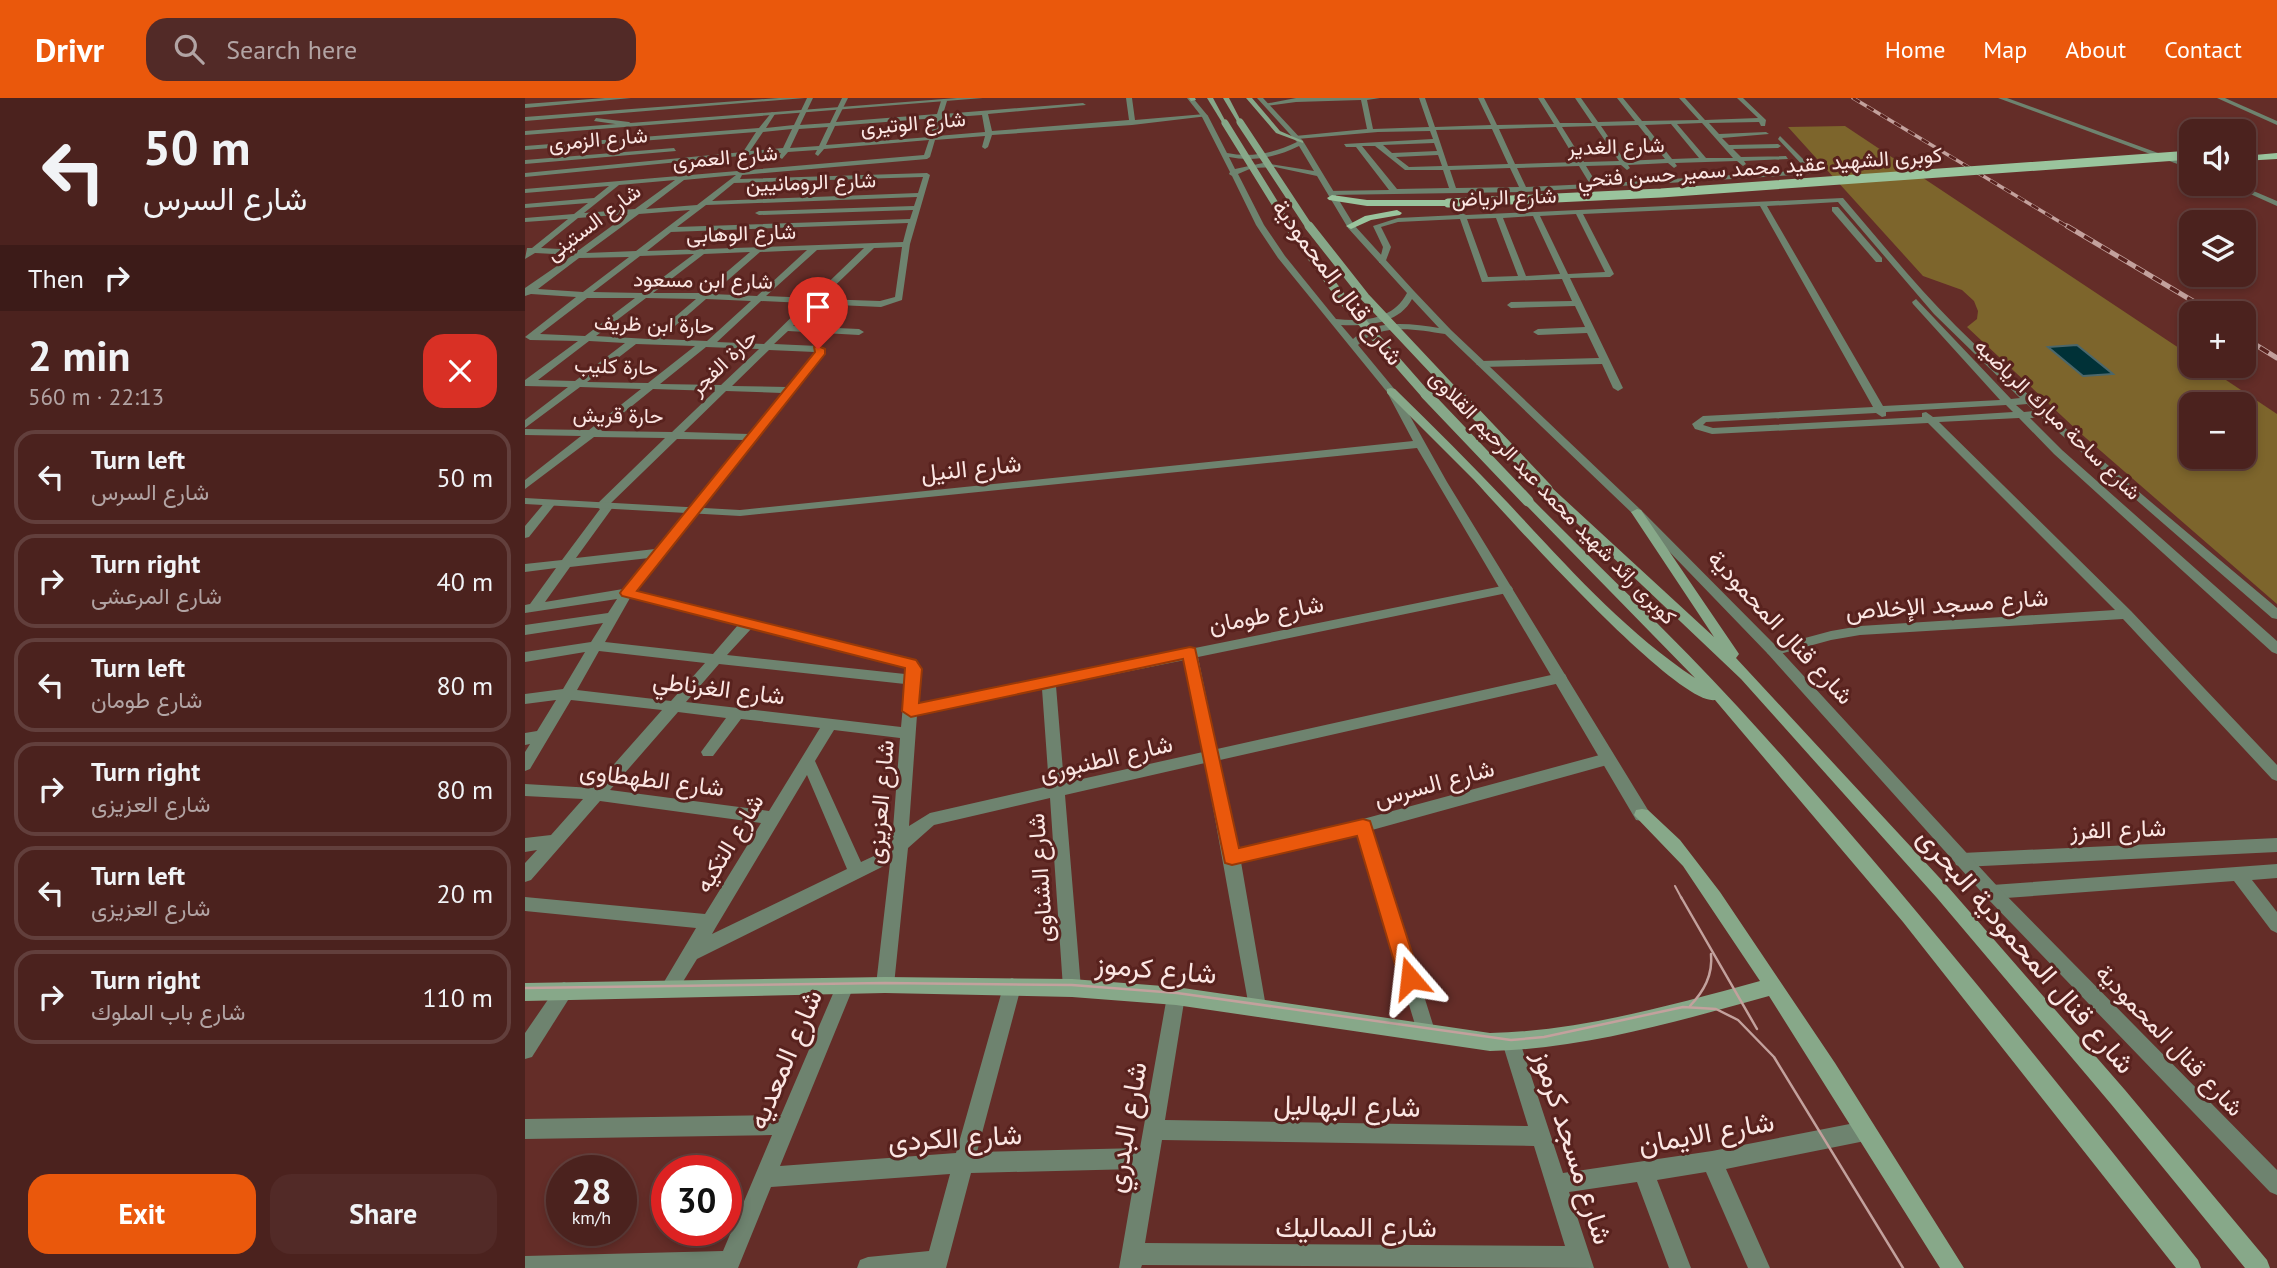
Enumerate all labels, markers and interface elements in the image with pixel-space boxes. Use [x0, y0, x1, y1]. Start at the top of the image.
search box [146, 18, 636, 81]
text: Drivr [35, 28, 104, 71]
icon: search [170, 30, 208, 68]
text: Search here [226, 33, 357, 66]
text: Home [1885, 34, 1945, 65]
text: Map [1983, 34, 2027, 65]
text: About [2065, 34, 2126, 65]
text: Contact [2164, 34, 2242, 65]
street label: شارع الوتيرى [859, 105, 967, 142]
text: 50 m [143, 115, 250, 179]
map controls [2179, 119, 2256, 469]
button: sound [2179, 119, 2256, 196]
street label: شارع الزمرى [547, 121, 649, 158]
icon: left [28, 126, 119, 217]
street label: شارع الغدير [1566, 131, 1665, 162]
street label: شارع العمرى [671, 139, 779, 176]
street label: كوبرى الشهيد عقيد محمد سمير حسن فتحي [1577, 141, 1943, 197]
street label: شارع الرومانيين [745, 166, 877, 199]
text: شارع السرس [143, 177, 307, 219]
street label: شارع الستينى [540, 177, 647, 267]
street label: شارع الرياض [1451, 182, 1557, 213]
street label: شارع قنال المحمودية [1265, 193, 1411, 372]
button: layers [2179, 210, 2256, 287]
street label: شارع الوهابى [686, 218, 796, 249]
icon: right [98, 259, 136, 297]
text: Then [28, 262, 84, 295]
street label: شارع ابن مسعود [633, 265, 773, 296]
pin [788, 277, 848, 349]
icon: arrive [799, 288, 837, 326]
button: + [2179, 301, 2256, 378]
street label: حارة ابن ظريف [593, 308, 715, 340]
street label: حارة الفجر [683, 323, 763, 402]
text: 2 min [28, 328, 130, 383]
street label: شارع ساحة مبارك الرياضيه [1968, 332, 2147, 506]
button: close [423, 334, 497, 408]
street label: حارة كليب [574, 351, 658, 381]
street label: كوبرى رائد شهيد محمد عبد الرحيم القلاوى [1423, 364, 1682, 631]
text: 560 m · 22:13 [28, 382, 164, 411]
button: − [2179, 392, 2256, 469]
street label: حارة قريش [572, 401, 664, 429]
text: Turn left [91, 443, 185, 476]
street label: شارع النيل [919, 447, 1023, 490]
icon: left [32, 458, 70, 496]
text: 50 m [437, 461, 493, 494]
text: شارع السرس [91, 477, 209, 506]
street label: شارع قنال المحمودية [1701, 543, 1861, 711]
text: Turn right [91, 547, 200, 580]
icon: right [32, 562, 70, 600]
text: 40 m [437, 565, 493, 598]
text: شارع المرعشى [91, 581, 222, 610]
street label: شارع مسجد الإخلاص [1845, 581, 2049, 628]
street label: شارع طومان [1206, 588, 1326, 641]
text: Turn left [91, 651, 185, 684]
street label: شارع الغرناطي [651, 665, 787, 715]
icon: left [32, 666, 70, 704]
text: 80 m [437, 669, 493, 702]
text: شارع طومان [91, 685, 202, 714]
street label: شارع الطنبورى [1036, 728, 1176, 789]
street label: شارع العزيزى [859, 739, 902, 866]
street label: شارع السرس [1370, 752, 1498, 815]
text: Turn right [91, 755, 200, 788]
street label: شارع الطهطاوى [578, 755, 726, 804]
icon: right [32, 770, 70, 808]
text: 80 m [437, 773, 493, 806]
street label: شارع التكيه [687, 788, 771, 899]
text: شارع العزيزى [91, 789, 210, 818]
street label: شارع الشناوى [1020, 812, 1061, 944]
street label: شارع الفرز [2068, 812, 2167, 847]
street label: شارع قنال المحمودية البحرى [1909, 819, 2144, 1082]
text: Turn left [91, 859, 185, 892]
icon: left [32, 874, 70, 912]
text: 20 m [437, 877, 493, 910]
text: شارع العزيزى [91, 893, 210, 922]
position arrow [1373, 941, 1447, 1015]
street label: شارع كرموز [1093, 944, 1218, 993]
street label: شارع قنال المحمودية [2089, 957, 2251, 1123]
text: Turn right [91, 963, 200, 996]
icon: right [32, 978, 70, 1016]
text: 110 m [422, 981, 493, 1014]
street label: شارع المعديه [738, 983, 831, 1135]
text: شارع باب الملوك [91, 997, 245, 1026]
street label: شارع مسجد كرموز [1524, 1044, 1623, 1249]
street label: شارع البدري [1095, 1059, 1160, 1196]
street label: شارع البهاليل [1273, 1085, 1421, 1126]
street label: شارع الايمان [1635, 1102, 1777, 1163]
street label: شارع الكردى [887, 1115, 1023, 1160]
speed limit sign: 30 [651, 1155, 742, 1246]
text: 28 [572, 1168, 611, 1214]
button: Exit [28, 1174, 256, 1254]
button: Share [270, 1174, 497, 1254]
text: km/h [572, 1206, 611, 1229]
street label: شارع المماليك [1275, 1208, 1437, 1246]

